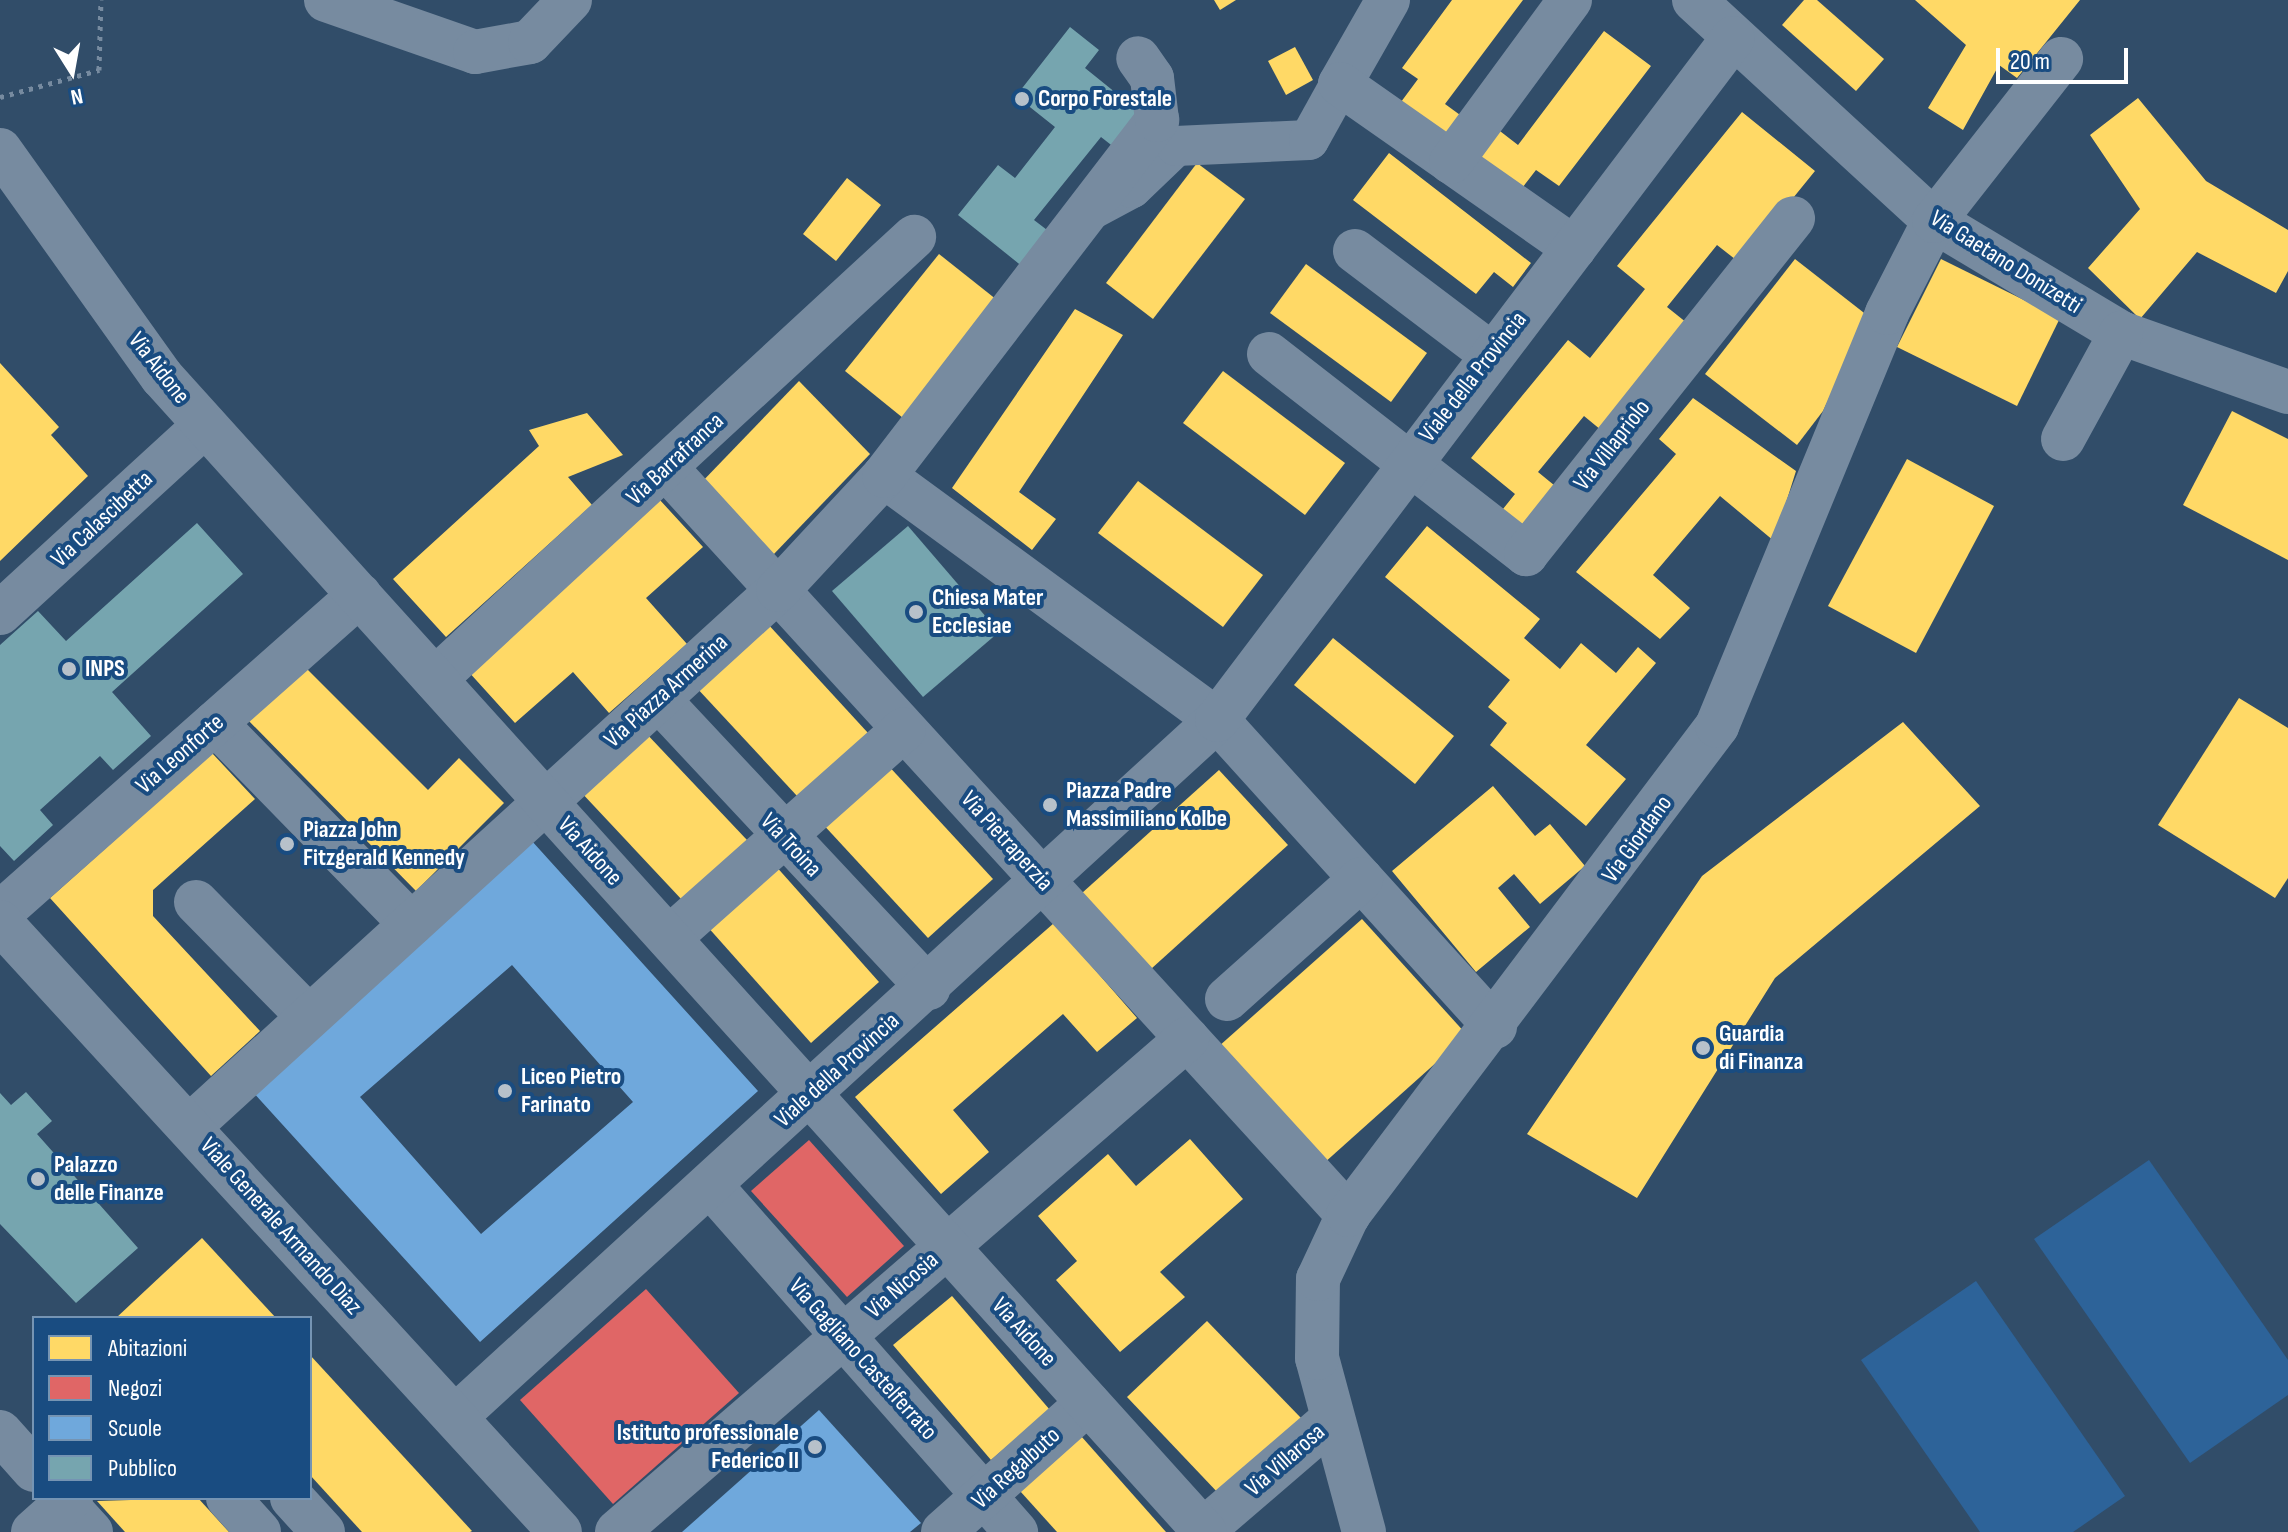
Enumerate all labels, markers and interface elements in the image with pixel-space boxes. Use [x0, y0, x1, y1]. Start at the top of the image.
north arrow [32, 32, 112, 112]
scale bar [2000, 32, 2132, 82]
text: 20 m [2010, 47, 2050, 76]
text: N [68, 82, 85, 110]
place label: Corpo Forestale [1038, 85, 1172, 113]
marker: Corpo Forestale [1013, 90, 1031, 108]
street label: Via Gaetano Donizetti [1925, 204, 2087, 320]
street label: Viale della Provincia [1413, 306, 1533, 448]
street label: Via Aidone [122, 326, 196, 410]
street label: Via Villapriolo [1568, 394, 1656, 496]
street label: Via Barrafranca [620, 407, 730, 511]
street label: Via Calascibetta [45, 465, 159, 573]
place label: Chiesa Mater Ecclesiae [932, 584, 1043, 640]
marker: Chiesa Mater Ecclesiae [907, 603, 925, 621]
street label: Via Piazza Armerina [598, 628, 734, 754]
place label: INPS [85, 655, 125, 683]
marker: INPS [60, 660, 78, 678]
street label: Via Leonforte [130, 708, 230, 800]
place label: Piazza Padre Massimiliano Kolbe [1066, 777, 1227, 833]
street label: Via Pietraperzia [955, 785, 1059, 897]
street label: Via Giordano [1596, 790, 1678, 888]
marker: Piazza Padre Massimiliano Kolbe [1041, 796, 1059, 814]
street label: Via Troina [754, 807, 828, 883]
street label: Via Aidone [552, 811, 628, 891]
place label: Piazza John Fitzgerald Kennedy [303, 816, 465, 872]
marker: Piazza John Fitzgerald Kennedy [278, 835, 296, 853]
street label: Viale della Provincia [769, 1007, 905, 1133]
place label: Guardia di Finanza [1719, 1020, 1803, 1076]
marker: Guardia di Finanza [1694, 1039, 1712, 1057]
place label: Liceo Pietro Farinato [521, 1063, 621, 1119]
marker: Liceo Pietro Farinato [496, 1082, 514, 1100]
street label: Viale Generale Armando Diaz [194, 1132, 368, 1320]
place label: Palazzo delle Finanze [54, 1151, 164, 1207]
marker: Palazzo delle Finanze [29, 1170, 47, 1188]
street label: Via Nicosia [860, 1246, 944, 1324]
street label: Via Gagliano Castelferrato [783, 1272, 943, 1446]
street label: Via Aidone [986, 1292, 1062, 1372]
legend [32, 1316, 312, 1500]
text: Abitazioni [108, 1334, 187, 1363]
text: Negozi [108, 1374, 162, 1403]
text: Scuole [108, 1414, 162, 1443]
street label: Via Villarosa [1239, 1418, 1331, 1502]
place label: Istituto professionale Federico II [617, 1419, 799, 1475]
street label: Via Regalbuto [966, 1421, 1066, 1515]
marker: Istituto professionale Federico II [806, 1438, 824, 1456]
text: Pubblico [108, 1454, 177, 1483]

